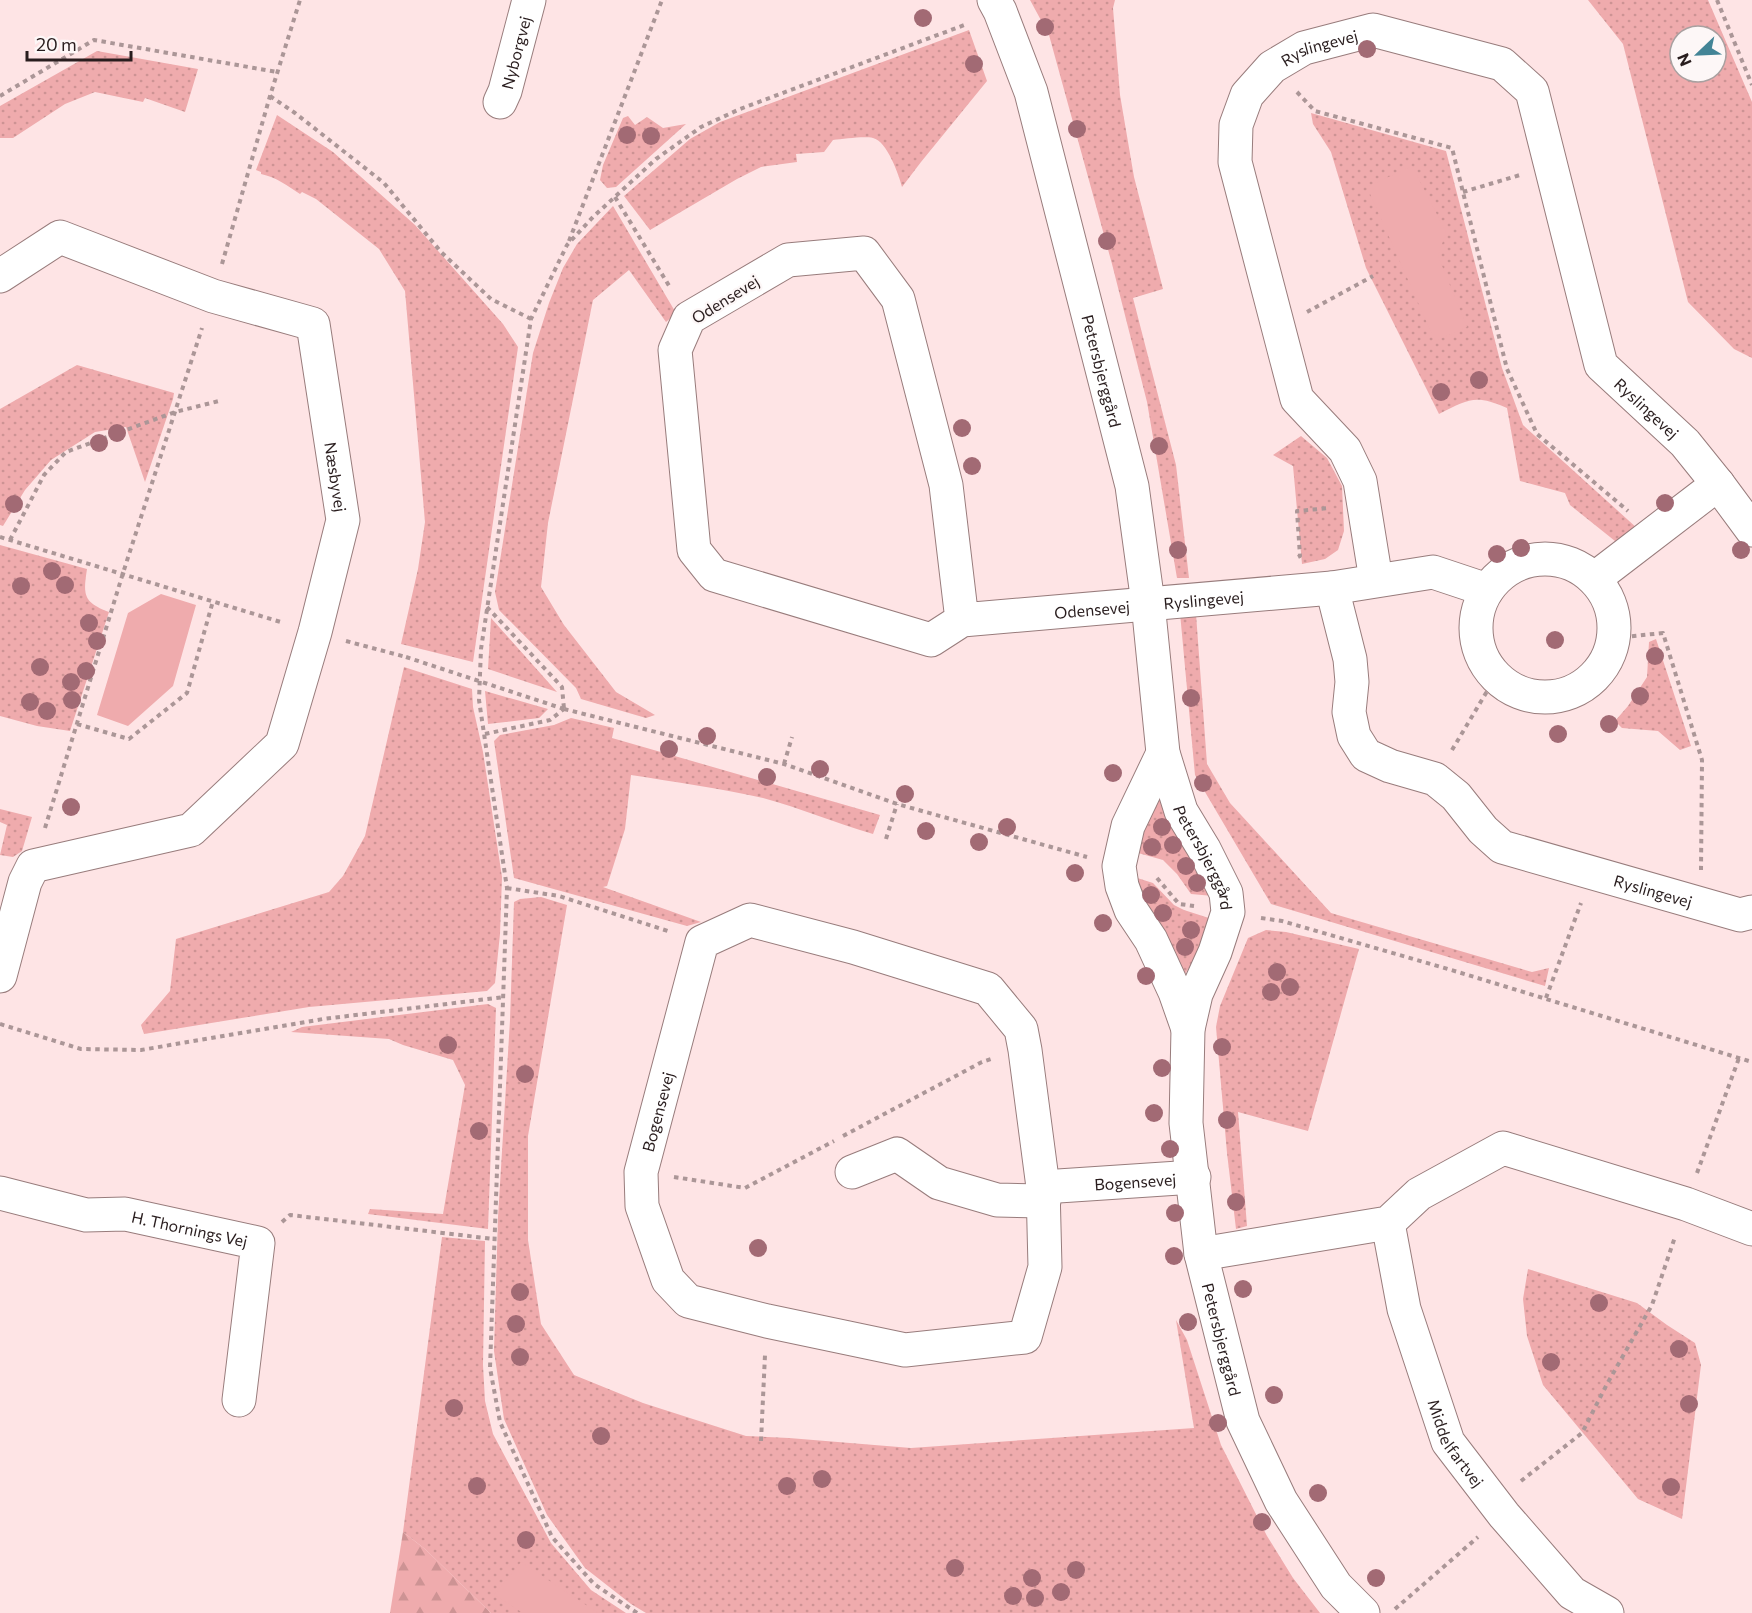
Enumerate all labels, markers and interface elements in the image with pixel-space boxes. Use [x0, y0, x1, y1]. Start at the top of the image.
street label: Nyborgvej [496, 14, 534, 91]
scale bar [27, 24, 130, 62]
north arrow [1668, 24, 1728, 84]
street label: Ryslingevej [1277, 25, 1360, 69]
text: 20 m [36, 33, 77, 55]
text: N [1673, 51, 1695, 69]
street label: Odensevej [688, 271, 762, 327]
street label: Petersbjerggård [1079, 312, 1126, 429]
street label: Ryslingevej [1611, 373, 1683, 442]
street label: Næsbyvej [322, 441, 351, 513]
street label: Ryslingevej [1163, 586, 1245, 612]
street label: Odensevej [1053, 596, 1131, 621]
street label: Petersbjerggård [1170, 803, 1237, 911]
street label: Ryslingevej [1612, 870, 1695, 910]
street label: Bogensevej [637, 1069, 677, 1154]
street label: Bogensevej [1094, 1169, 1177, 1193]
street label: H. Thornings Vej [130, 1206, 249, 1250]
street label: Petersbjerggård [1199, 1281, 1246, 1398]
street label: Middelfartvej [1425, 1396, 1488, 1490]

